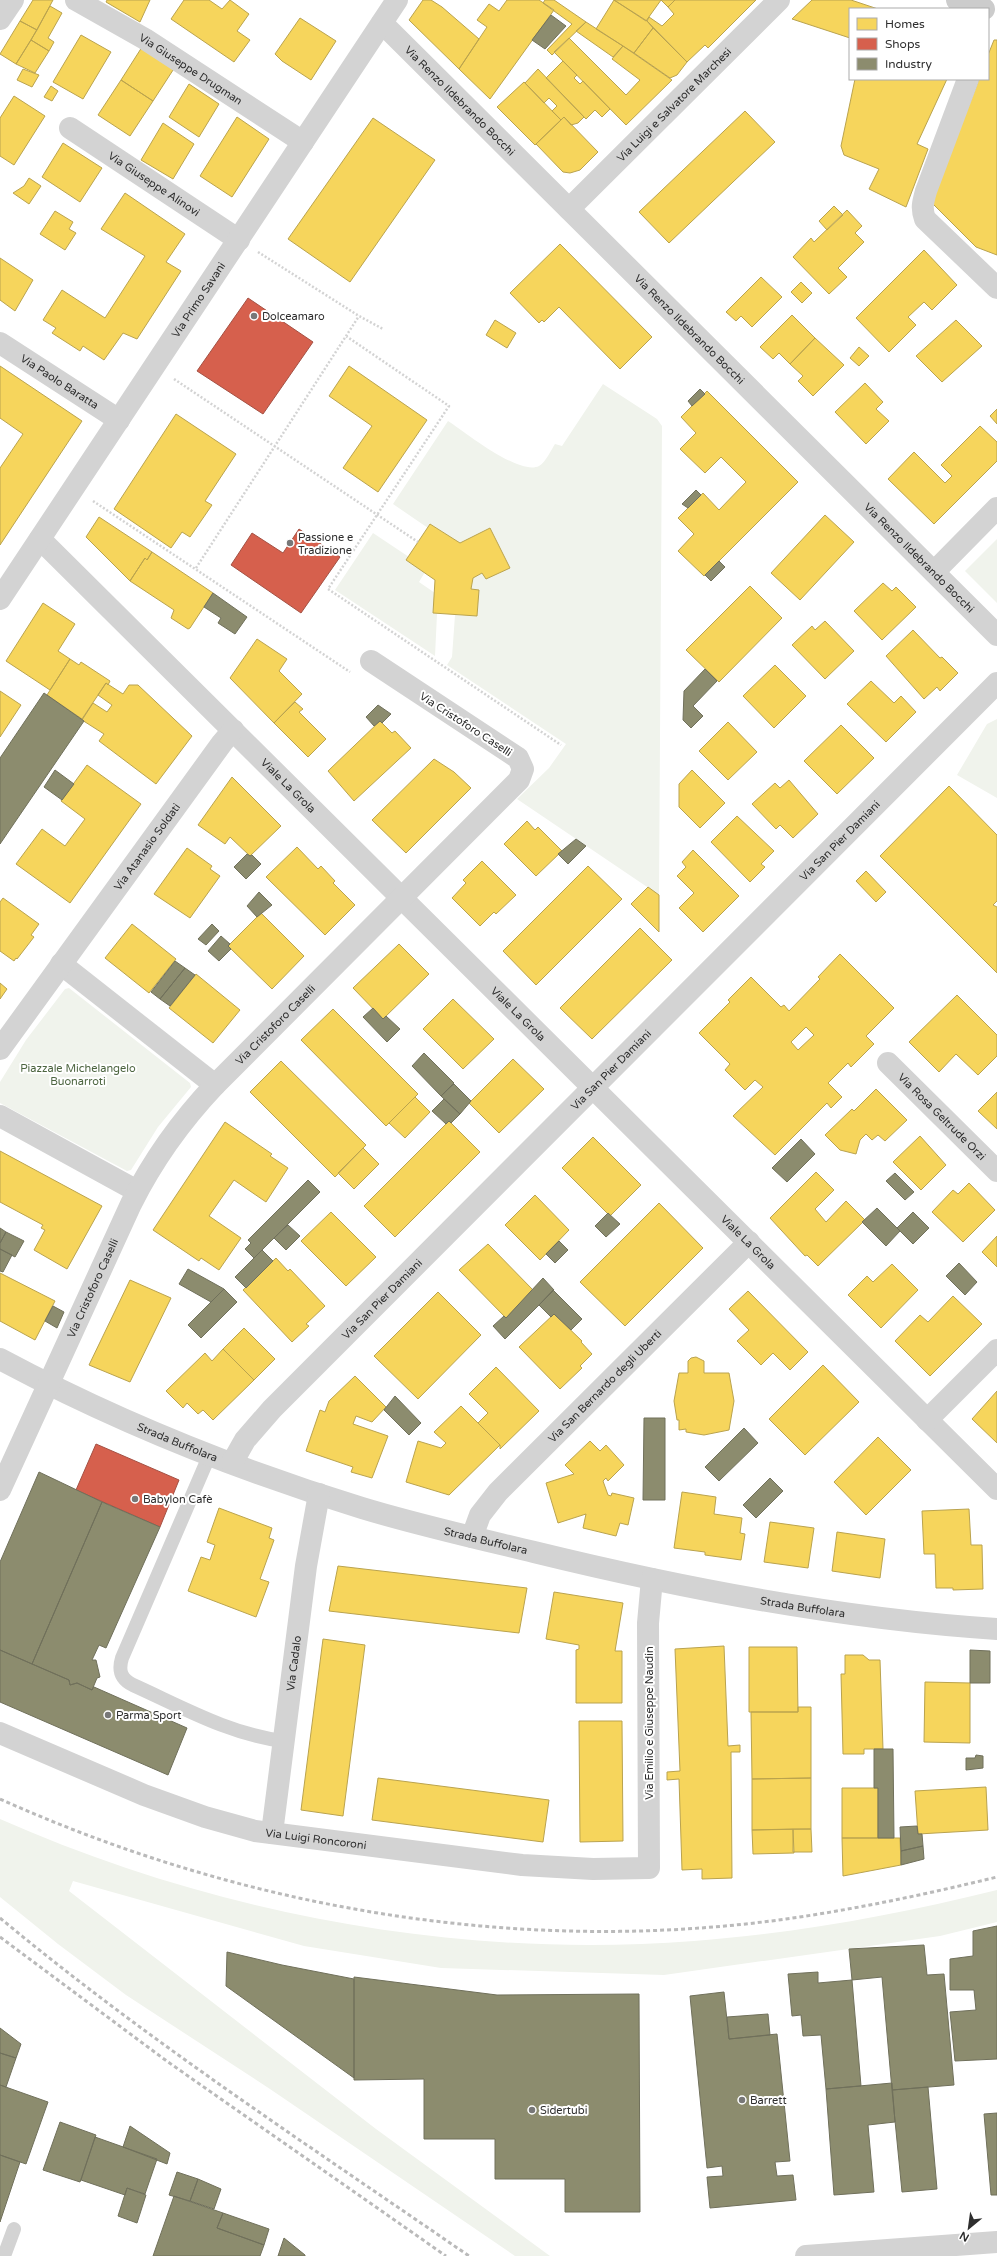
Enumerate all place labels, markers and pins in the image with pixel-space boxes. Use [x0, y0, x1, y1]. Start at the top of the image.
place label: Dolceamaro [262, 310, 325, 323]
marker: Dolceamaro [249, 311, 259, 321]
place label: Passione e Tradizione [298, 531, 353, 557]
marker: Passione e Tradizione [285, 538, 295, 548]
place label: Babylon Cafè [143, 1493, 212, 1506]
marker: Babylon Cafè [130, 1494, 140, 1504]
place label: Parma Sport [116, 1709, 181, 1722]
marker: Parma Sport [103, 1710, 113, 1720]
place label: Barrett [750, 2094, 787, 2107]
marker: Barrett [737, 2095, 747, 2105]
place label: Sidertubi [540, 2104, 587, 2117]
marker: Sidertubi [527, 2105, 537, 2115]

